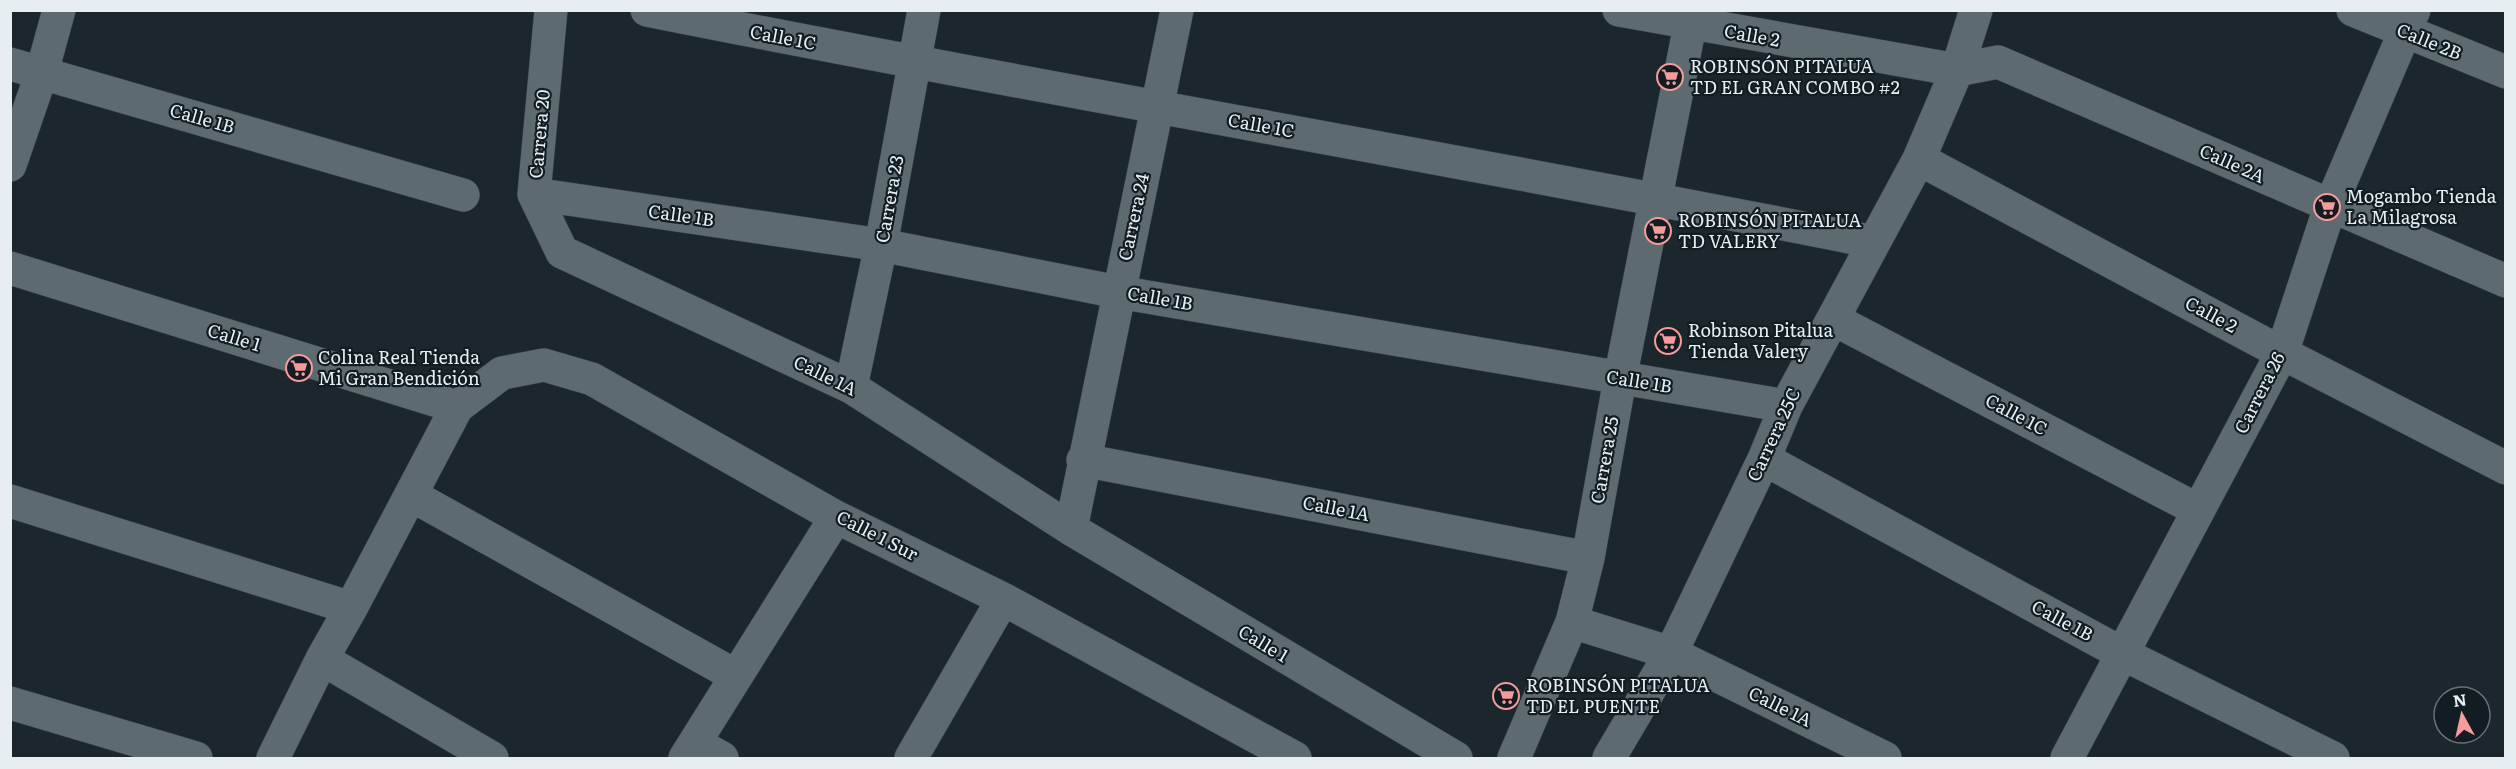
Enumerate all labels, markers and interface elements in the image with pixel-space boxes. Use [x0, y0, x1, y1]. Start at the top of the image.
street label: Calle 2B [2393, 15, 2466, 66]
street label: Calle 2 [1722, 16, 1782, 53]
street label: Calle 1C [748, 17, 819, 56]
place label: ROBINSÓN PITALUA TD EL GRAN COMBO #2 [1690, 52, 1900, 100]
supermarket icon: ROBINSÓN PITALUA TD EL GRAN COMBO #2 [1655, 62, 1685, 92]
street label: Carrera 20 [521, 88, 556, 180]
street label: Calle 1B [167, 95, 238, 140]
street label: Calle 1C [1226, 105, 1297, 144]
street label: Calle 2A [2195, 136, 2270, 189]
street label: Carrera 23 [868, 153, 910, 245]
street label: Carrera 24 [1110, 170, 1155, 263]
place label: Mogambo Tienda La Milagrosa [2346, 182, 2497, 230]
supermarket icon: Mogambo Tienda La Milagrosa [2312, 192, 2342, 222]
street label: Calle 1B [647, 197, 716, 233]
place label: ROBINSÓN PITALUA TD VALERY [1678, 206, 1861, 254]
supermarket icon: ROBINSÓN PITALUA TD VALERY [1643, 216, 1673, 246]
street label: Calle 1B [1125, 278, 1195, 317]
street label: Calle 2 [2181, 289, 2243, 339]
street label: Calle 1 [205, 316, 264, 357]
place label: Robinson Pitalua Tienda Valery [1688, 316, 1833, 364]
supermarket icon: Robinson Pitalua Tienda Valery [1653, 326, 1683, 356]
place label: Colina Real Tienda Mi Gran Bendición [318, 343, 480, 391]
street label: Carrera 26 [2227, 346, 2291, 438]
street label: Calle 1A [789, 348, 862, 402]
supermarket icon: Colina Real Tienda Mi Gran Bendición [284, 353, 314, 383]
street label: Calle 1B [1604, 362, 1674, 399]
street label: Carrera 25C [1739, 383, 1806, 486]
street label: Calle 1C [1981, 386, 2053, 441]
street label: Carrera 25 [1583, 414, 1624, 505]
street label: Calle 1A [1301, 488, 1372, 527]
street label: Calle 1 Sur [832, 503, 924, 567]
street label: Calle 1B [2027, 592, 2098, 647]
street label: Calle 1 [1234, 617, 1294, 668]
place label: ROBINSÓN PITALUA TD EL PUENTE [1526, 671, 1709, 719]
street label: Calle 1A [1744, 679, 1817, 733]
supermarket icon: ROBINSÓN PITALUA TD EL PUENTE [1491, 681, 1521, 711]
north arrow [2432, 685, 2492, 745]
text: N [2451, 686, 2468, 712]

